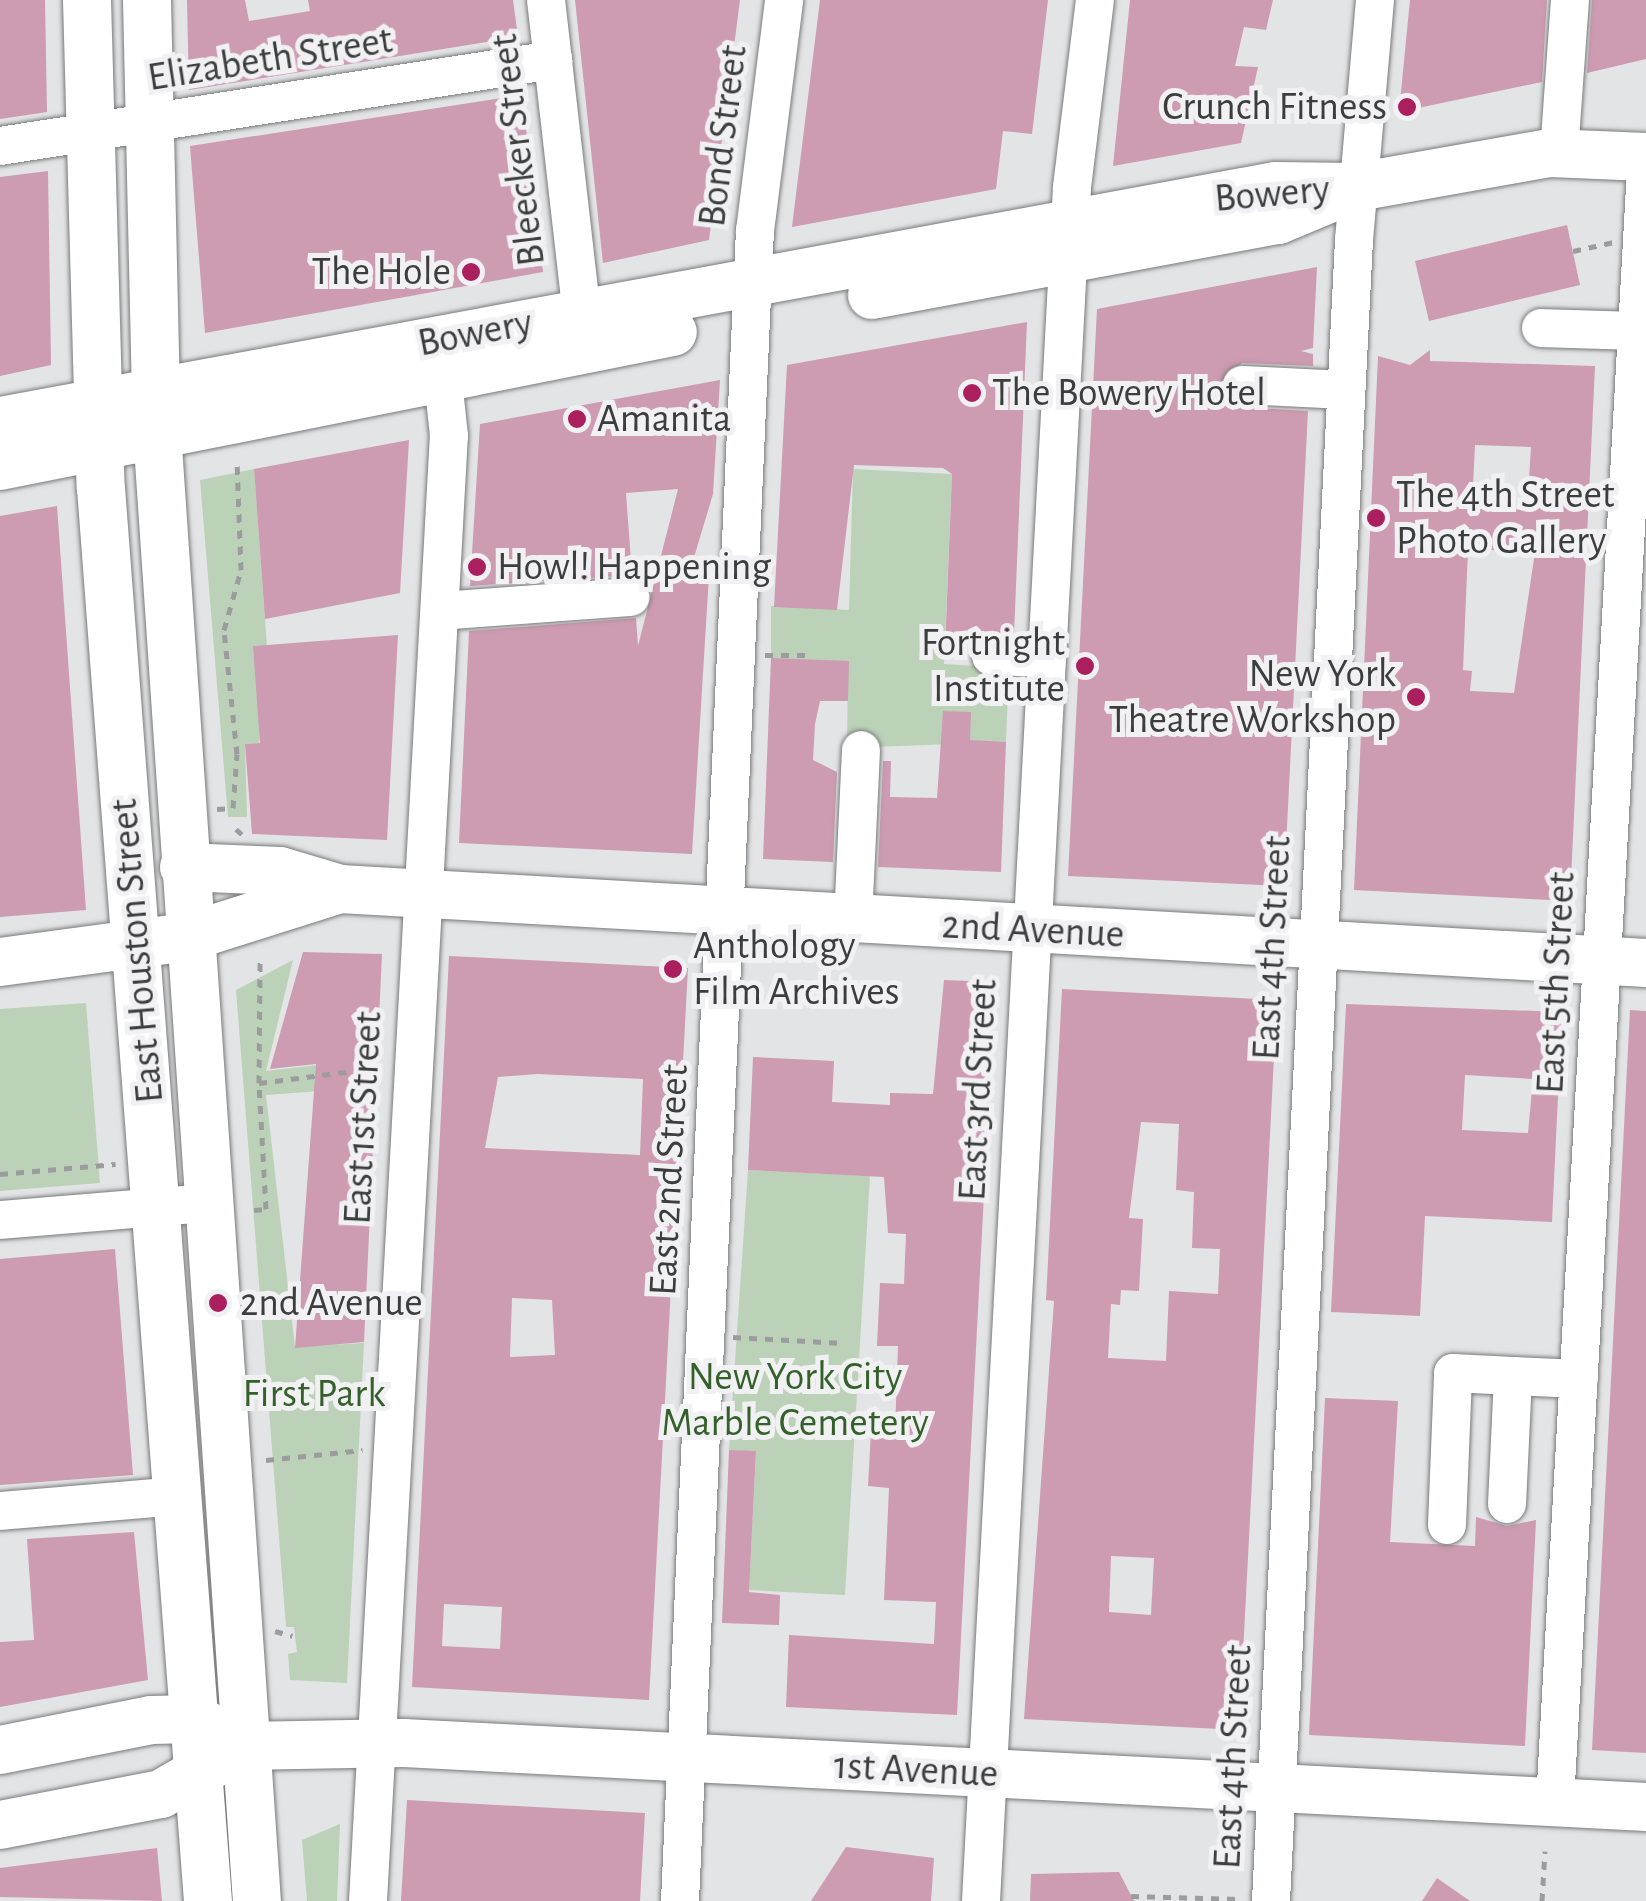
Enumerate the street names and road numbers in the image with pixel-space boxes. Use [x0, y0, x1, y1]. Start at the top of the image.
street label: Elizabeth Street [144, 16, 396, 102]
street label: Bleecker Street [480, 31, 556, 269]
street label: Bond Street [688, 43, 758, 229]
street label: Bowery [1212, 165, 1332, 223]
street label: Bowery [414, 298, 536, 368]
street label: East Houston Street [100, 797, 174, 1105]
street label: East 4th Street [1242, 835, 1302, 1061]
street label: East 5th Street [1526, 871, 1586, 1095]
street label: 2nd Avenue [940, 901, 1126, 959]
street label: East 3rd Street [948, 978, 1008, 1202]
street label: East 1st Street [333, 1010, 393, 1226]
street label: East 2nd Street [639, 1063, 699, 1297]
street label: East 4th Street [1203, 1644, 1263, 1870]
street label: 1st Avenue [833, 1742, 999, 1798]

